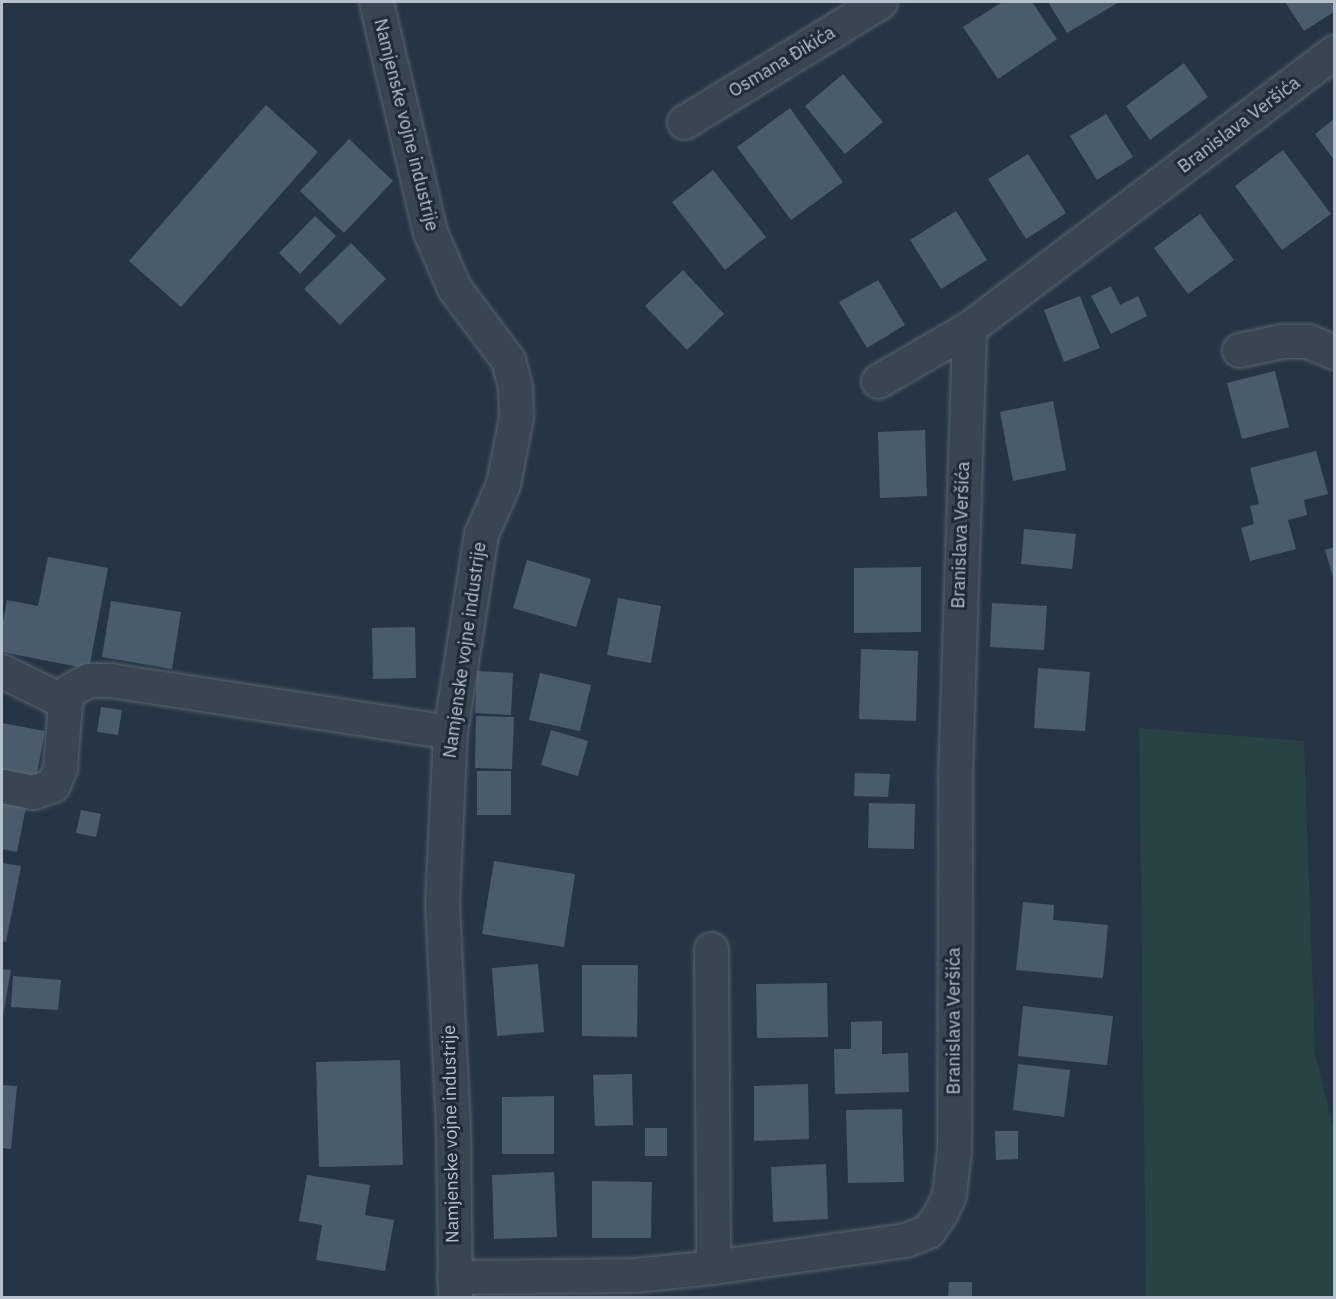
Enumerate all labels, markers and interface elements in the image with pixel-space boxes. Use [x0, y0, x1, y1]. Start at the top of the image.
street label: Namjenske vojne industrije [369, 17, 443, 233]
street label: Osmana Đikića [725, 22, 839, 102]
street label: Branislava Veršića [1174, 72, 1304, 178]
street label: Branislava Veršića [948, 461, 974, 609]
street label: Namjenske vojne industrije [439, 540, 491, 760]
street label: Branislava Veršića [943, 947, 965, 1095]
street label: Namjenske vojne industrije [438, 1025, 464, 1243]

